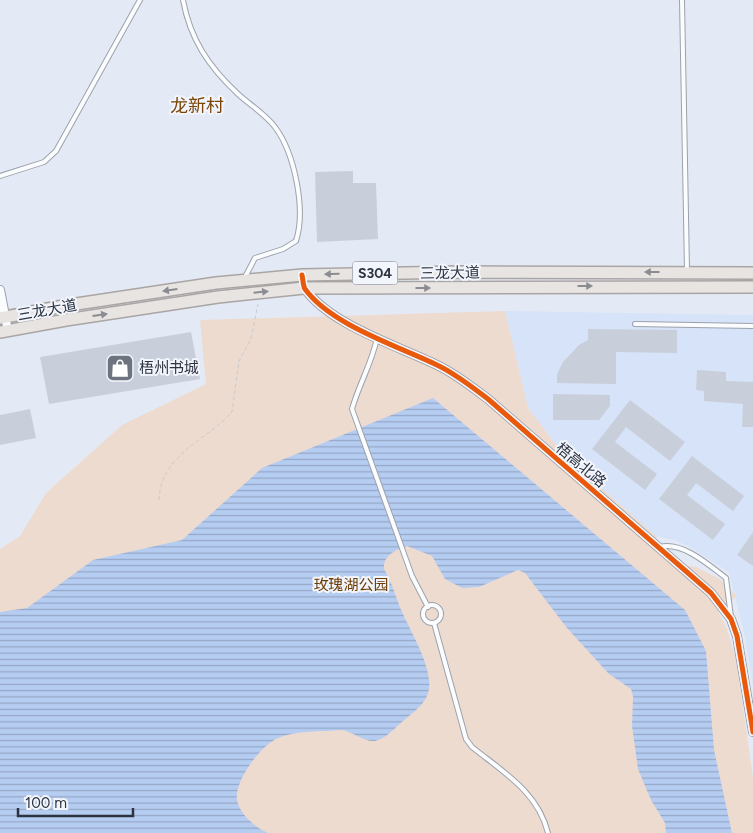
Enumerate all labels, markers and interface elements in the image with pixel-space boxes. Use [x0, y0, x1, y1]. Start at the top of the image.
district label: 龙新村 [170, 95, 224, 117]
road number: S304 [352, 262, 398, 284]
street label: 三龙大道 [420, 263, 480, 283]
one-way arrow [644, 268, 660, 276]
one-way arrow [324, 270, 340, 278]
one-way arrow [578, 282, 594, 290]
one-way arrow [415, 284, 431, 292]
one-way arrow [162, 286, 178, 294]
one-way arrow [253, 288, 269, 296]
street label: 三龙大道 [16, 296, 78, 324]
one-way arrow [92, 310, 108, 318]
shop icon: 梧州书城 [105, 353, 135, 383]
place label: 梧州书城 [139, 359, 199, 377]
street label: 梧高北路 [552, 439, 610, 491]
park label: 玫瑰湖公园 [313, 576, 389, 594]
scale bar [18, 786, 132, 818]
text: 100 m [25, 794, 67, 812]

